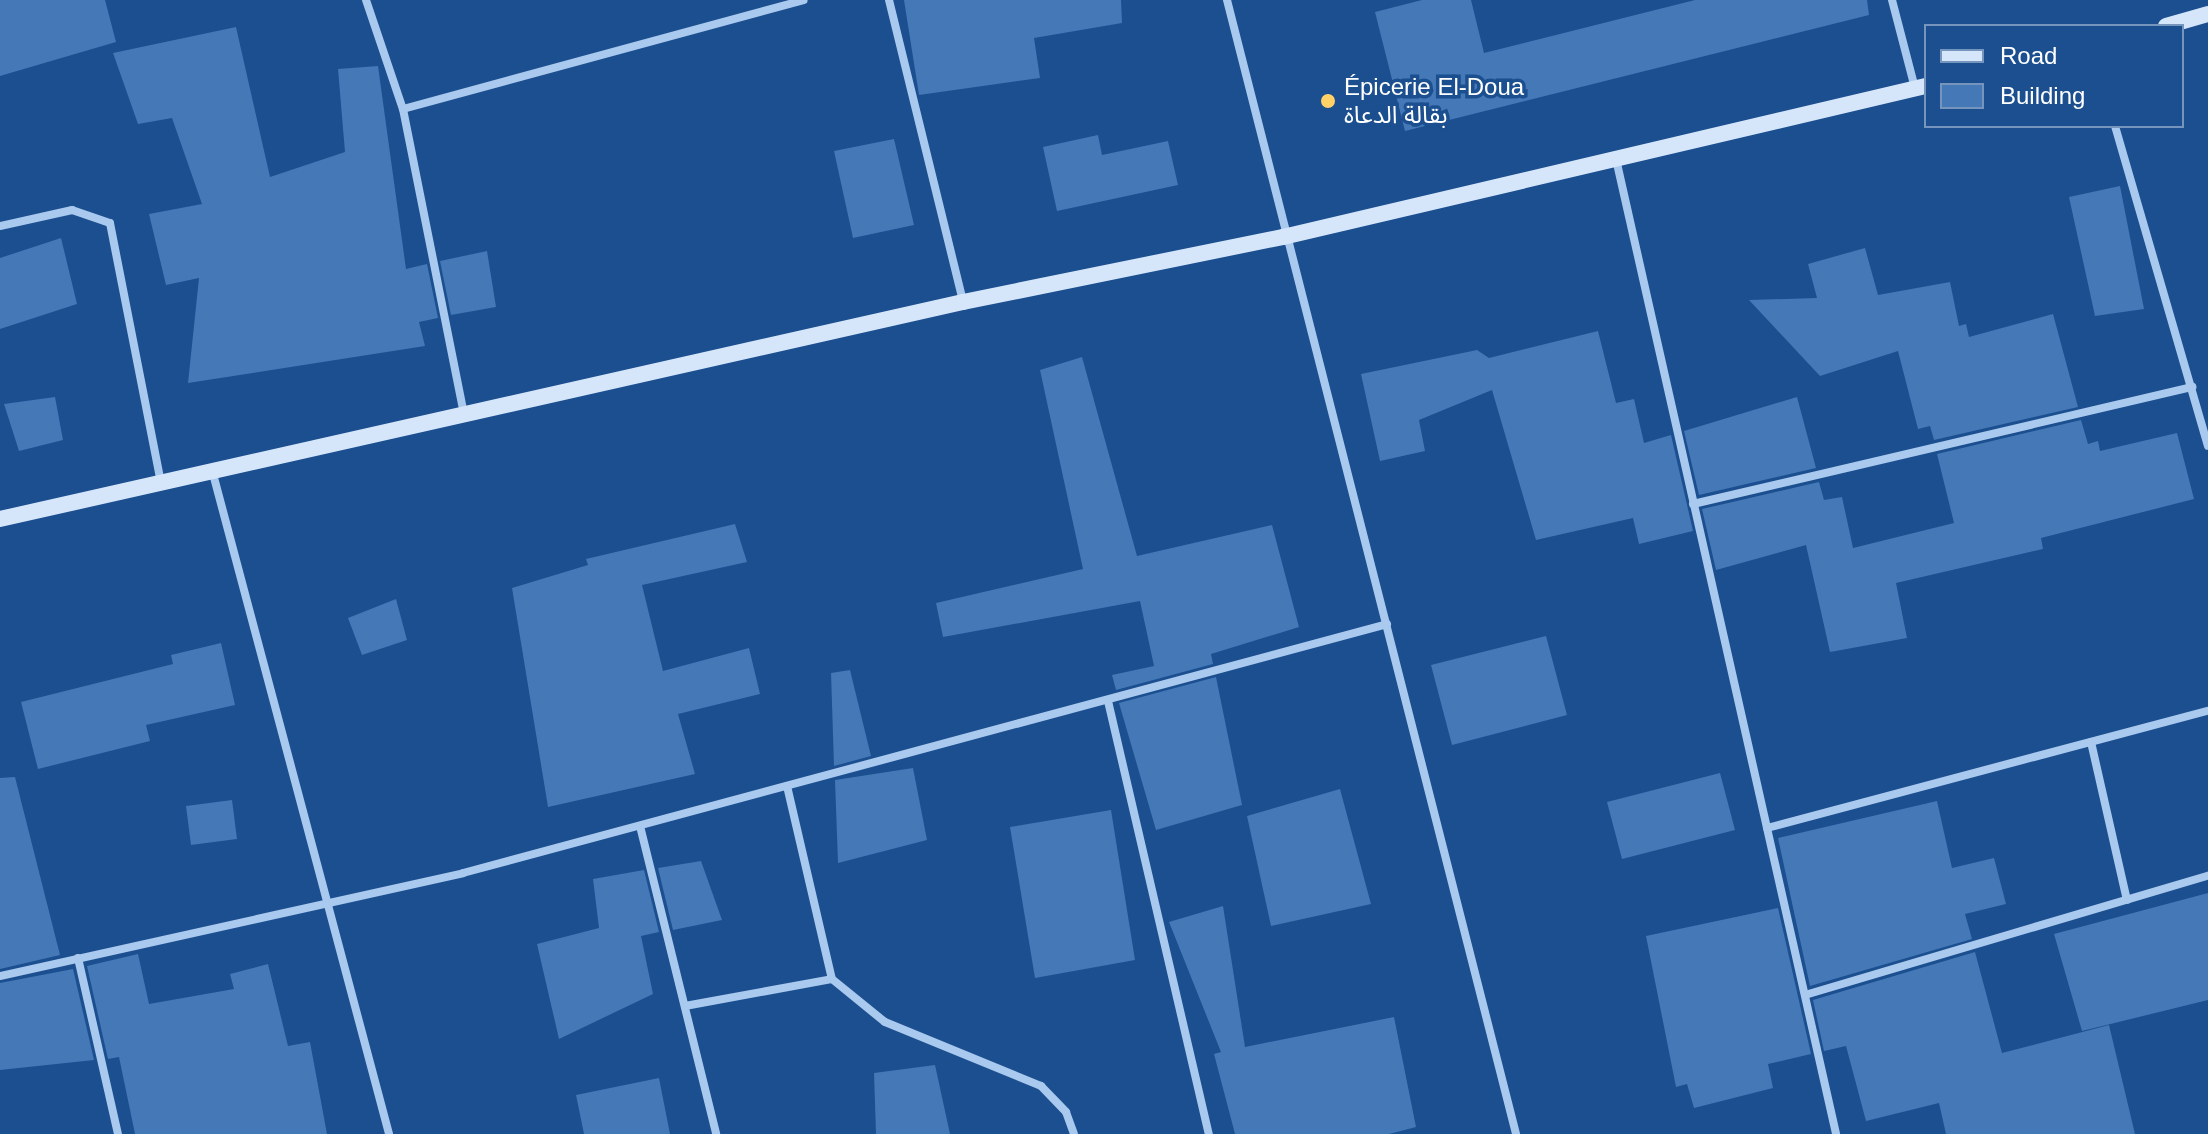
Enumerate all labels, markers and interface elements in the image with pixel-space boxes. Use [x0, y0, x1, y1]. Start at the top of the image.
legend [1924, 24, 2184, 128]
text: Road [2000, 42, 2057, 69]
place label: Épicerie El-Doua بقالة الدعاة [1344, 73, 1524, 129]
text: Building [2000, 82, 2085, 109]
marker: Épicerie El-Doua بقالة الدعاة [1319, 92, 1337, 110]

